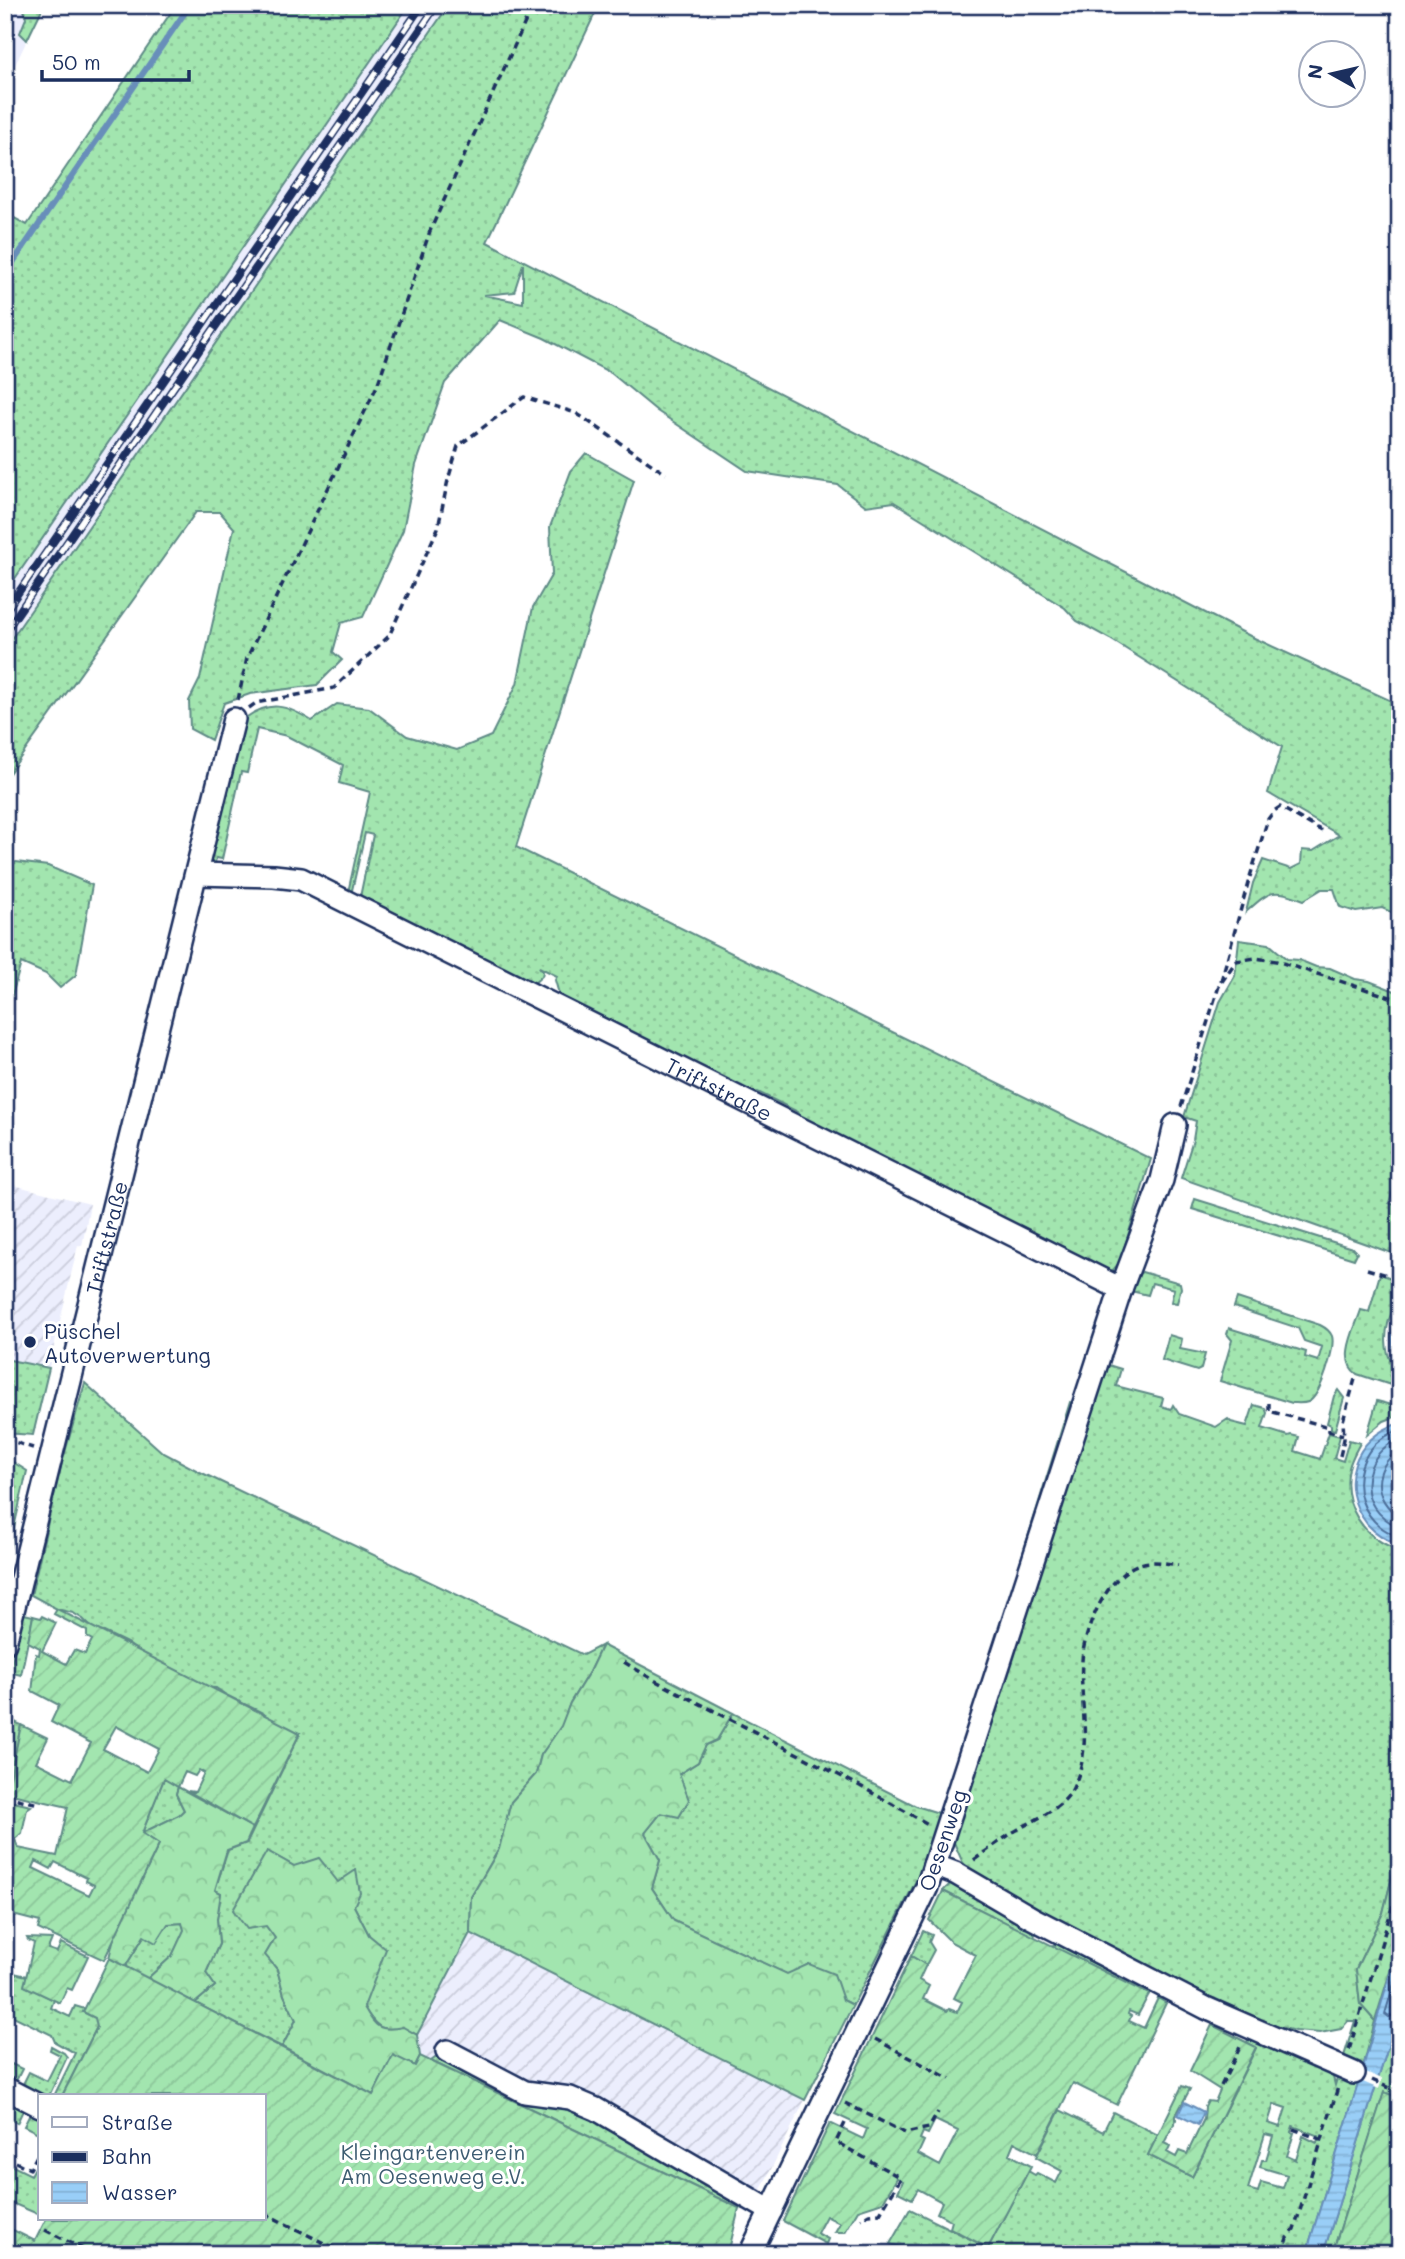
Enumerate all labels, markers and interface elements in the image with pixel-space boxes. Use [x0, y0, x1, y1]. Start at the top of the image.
scale bar [42, 38, 189, 82]
north arrow [1296, 38, 1366, 108]
text: 50 m [52, 48, 101, 75]
text: N [1301, 63, 1328, 80]
street label: Triftstraße [662, 1050, 777, 1126]
street label: Triftstraße [79, 1178, 133, 1297]
place label: Püschel Autoverwertung [44, 1317, 211, 1368]
marker: Püschel Autoverwertung [22, 1334, 38, 1350]
street label: Oesenweg [912, 1786, 972, 1894]
legend [38, 2094, 266, 2220]
text: Straße [102, 2108, 173, 2135]
park label: Kleingartenverein Am Oesenweg e.V. [340, 2138, 526, 2189]
text: Bahn [102, 2142, 152, 2169]
text: Wasser [102, 2178, 177, 2205]

